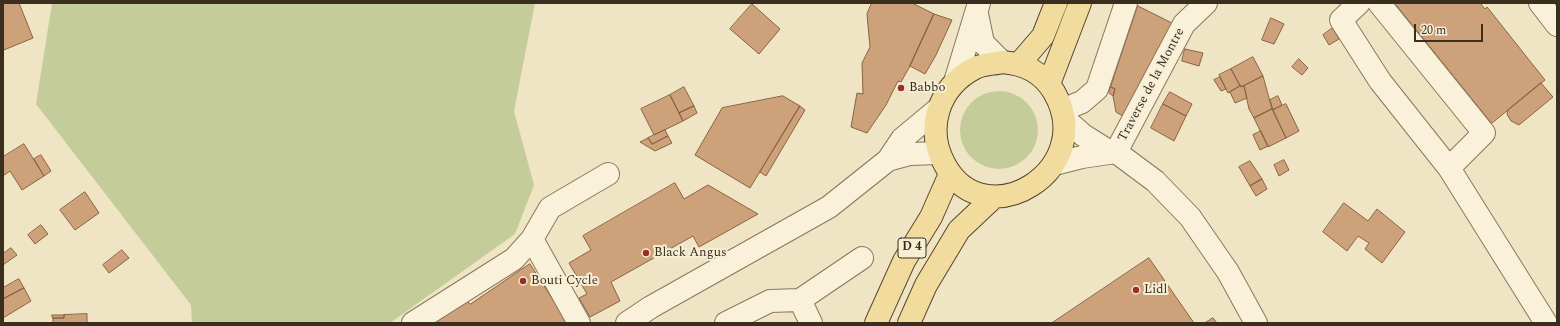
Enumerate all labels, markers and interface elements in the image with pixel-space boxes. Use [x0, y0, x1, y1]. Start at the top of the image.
scale bar [1416, 16, 1485, 42]
text: 20 m [1421, 21, 1446, 40]
street label: Traverse de la Montre [1115, 26, 1189, 144]
place label: Babbo [909, 80, 945, 96]
marker: Babbo [896, 83, 906, 93]
road number: D 4 [898, 238, 926, 258]
place label: Black Angus [654, 245, 727, 261]
marker: Black Angus [641, 248, 651, 258]
place label: Bouti Cycle [531, 273, 598, 289]
marker: Bouti Cycle [518, 276, 528, 286]
place label: Lidl [1144, 282, 1167, 298]
marker: Lidl [1131, 285, 1141, 295]

